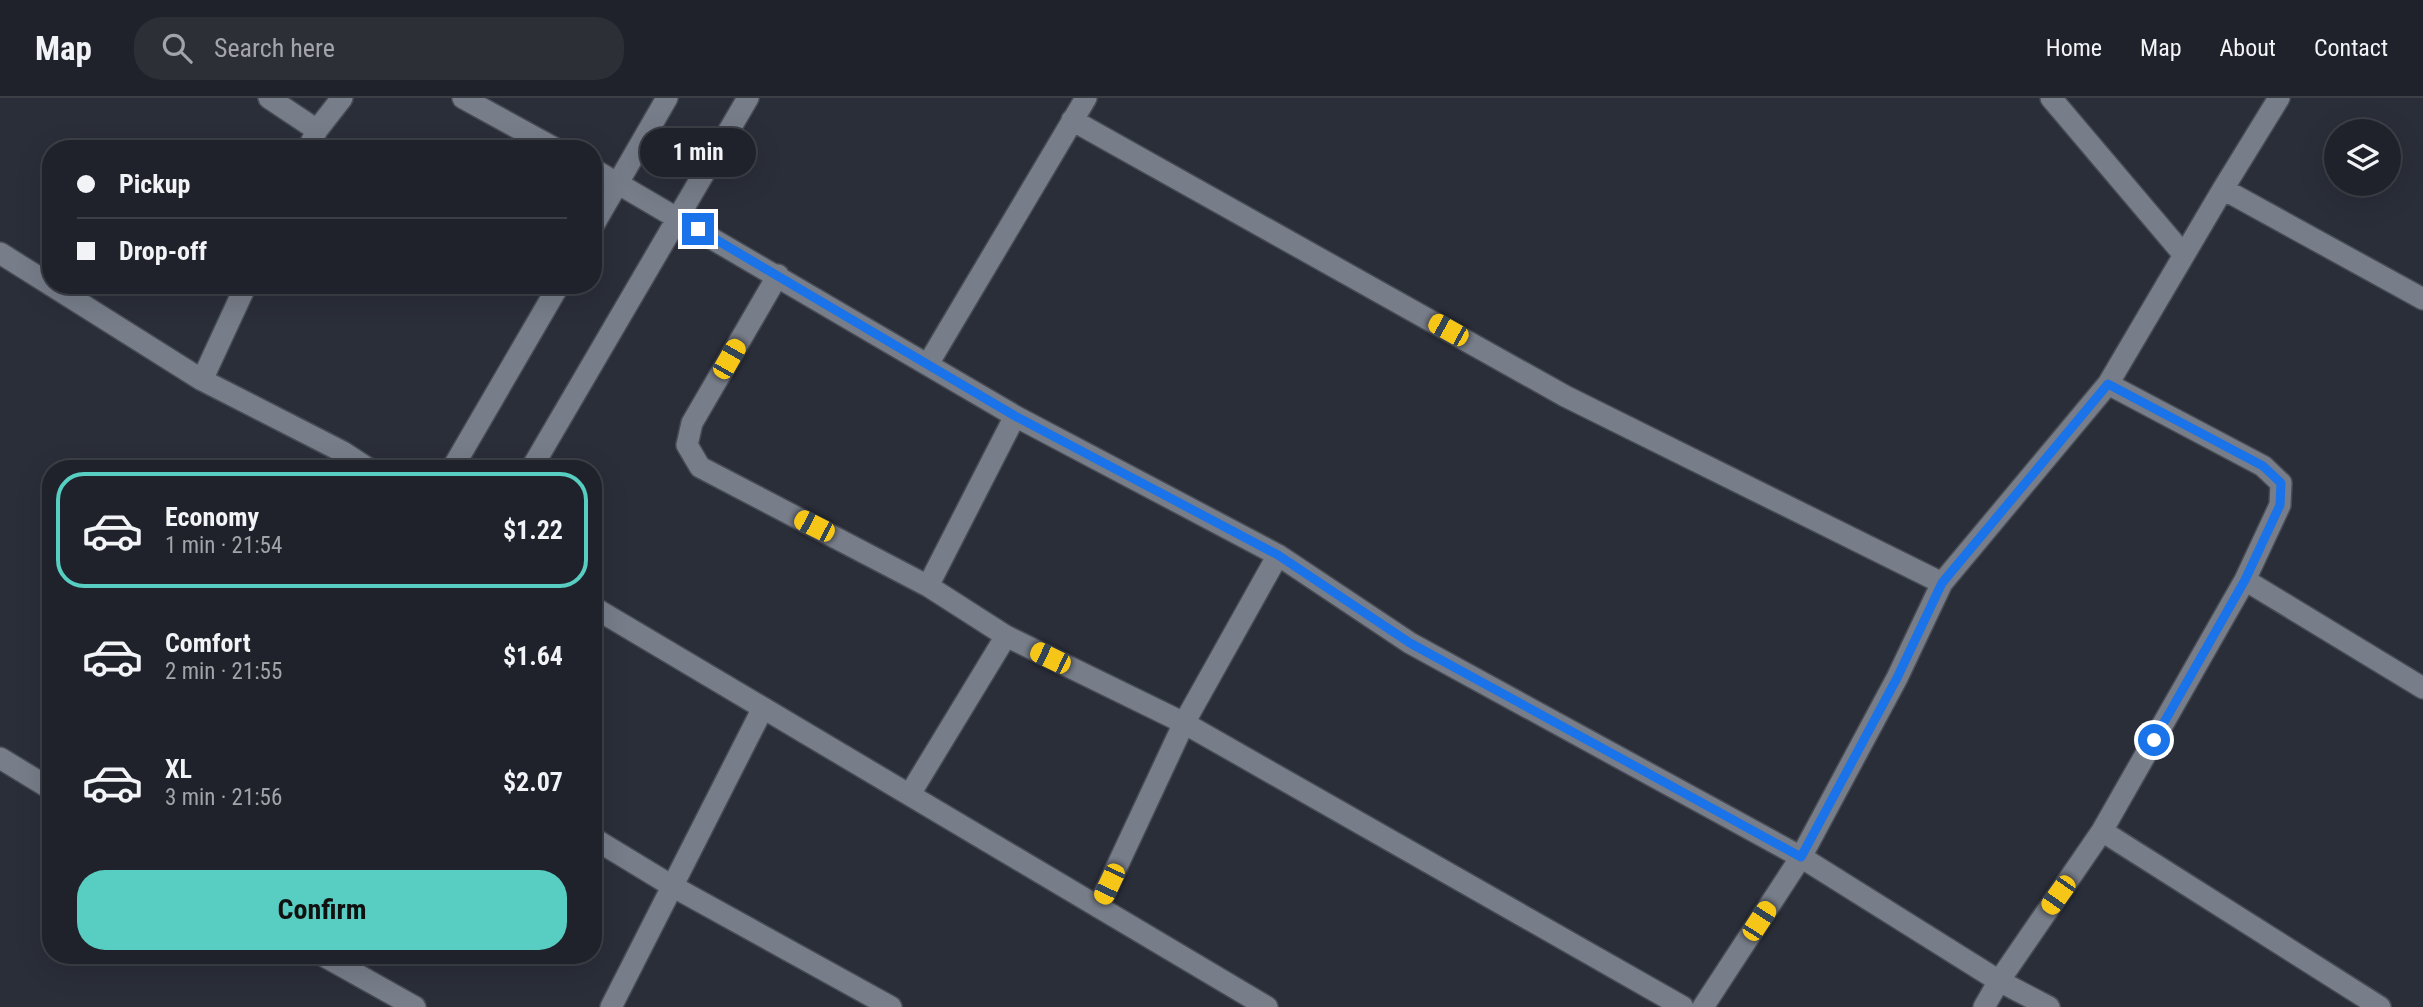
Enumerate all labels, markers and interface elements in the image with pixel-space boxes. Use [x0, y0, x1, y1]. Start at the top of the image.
search box [134, 17, 624, 80]
text: Map [35, 29, 92, 68]
icon: search [158, 29, 196, 67]
text: Search here [214, 33, 335, 63]
text: Home [2046, 34, 2102, 62]
text: Map [2140, 34, 2182, 62]
text: About [2220, 34, 2276, 62]
text: Contact [2314, 34, 2388, 62]
map controls [2324, 119, 2401, 196]
button: layers [2324, 119, 2401, 196]
callout: 1 min [640, 128, 756, 176]
text: 1 min [672, 139, 724, 166]
text: Pickup [119, 169, 190, 199]
route end [682, 213, 714, 245]
text: Drop-off [119, 236, 207, 266]
car [1425, 311, 1472, 349]
car [710, 336, 749, 382]
icon: car [81, 499, 144, 562]
text: Economy [165, 502, 259, 532]
car [791, 507, 838, 545]
text: $1.22 [503, 515, 563, 545]
text: 1 min · 21:54 [165, 532, 282, 559]
icon: car [81, 625, 144, 688]
text: Comfort [165, 628, 251, 658]
car [1027, 639, 1074, 677]
text: $1.64 [503, 641, 563, 671]
text: 2 min · 21:55 [165, 658, 282, 685]
route start [2138, 724, 2170, 756]
icon: car [81, 751, 144, 814]
text: XL [165, 754, 192, 784]
text: $2.07 [503, 767, 563, 797]
text: 3 min · 21:56 [165, 784, 282, 811]
car [1091, 861, 1128, 907]
button: Confirm [77, 870, 567, 950]
car [2038, 872, 2079, 918]
car [1739, 898, 1780, 944]

